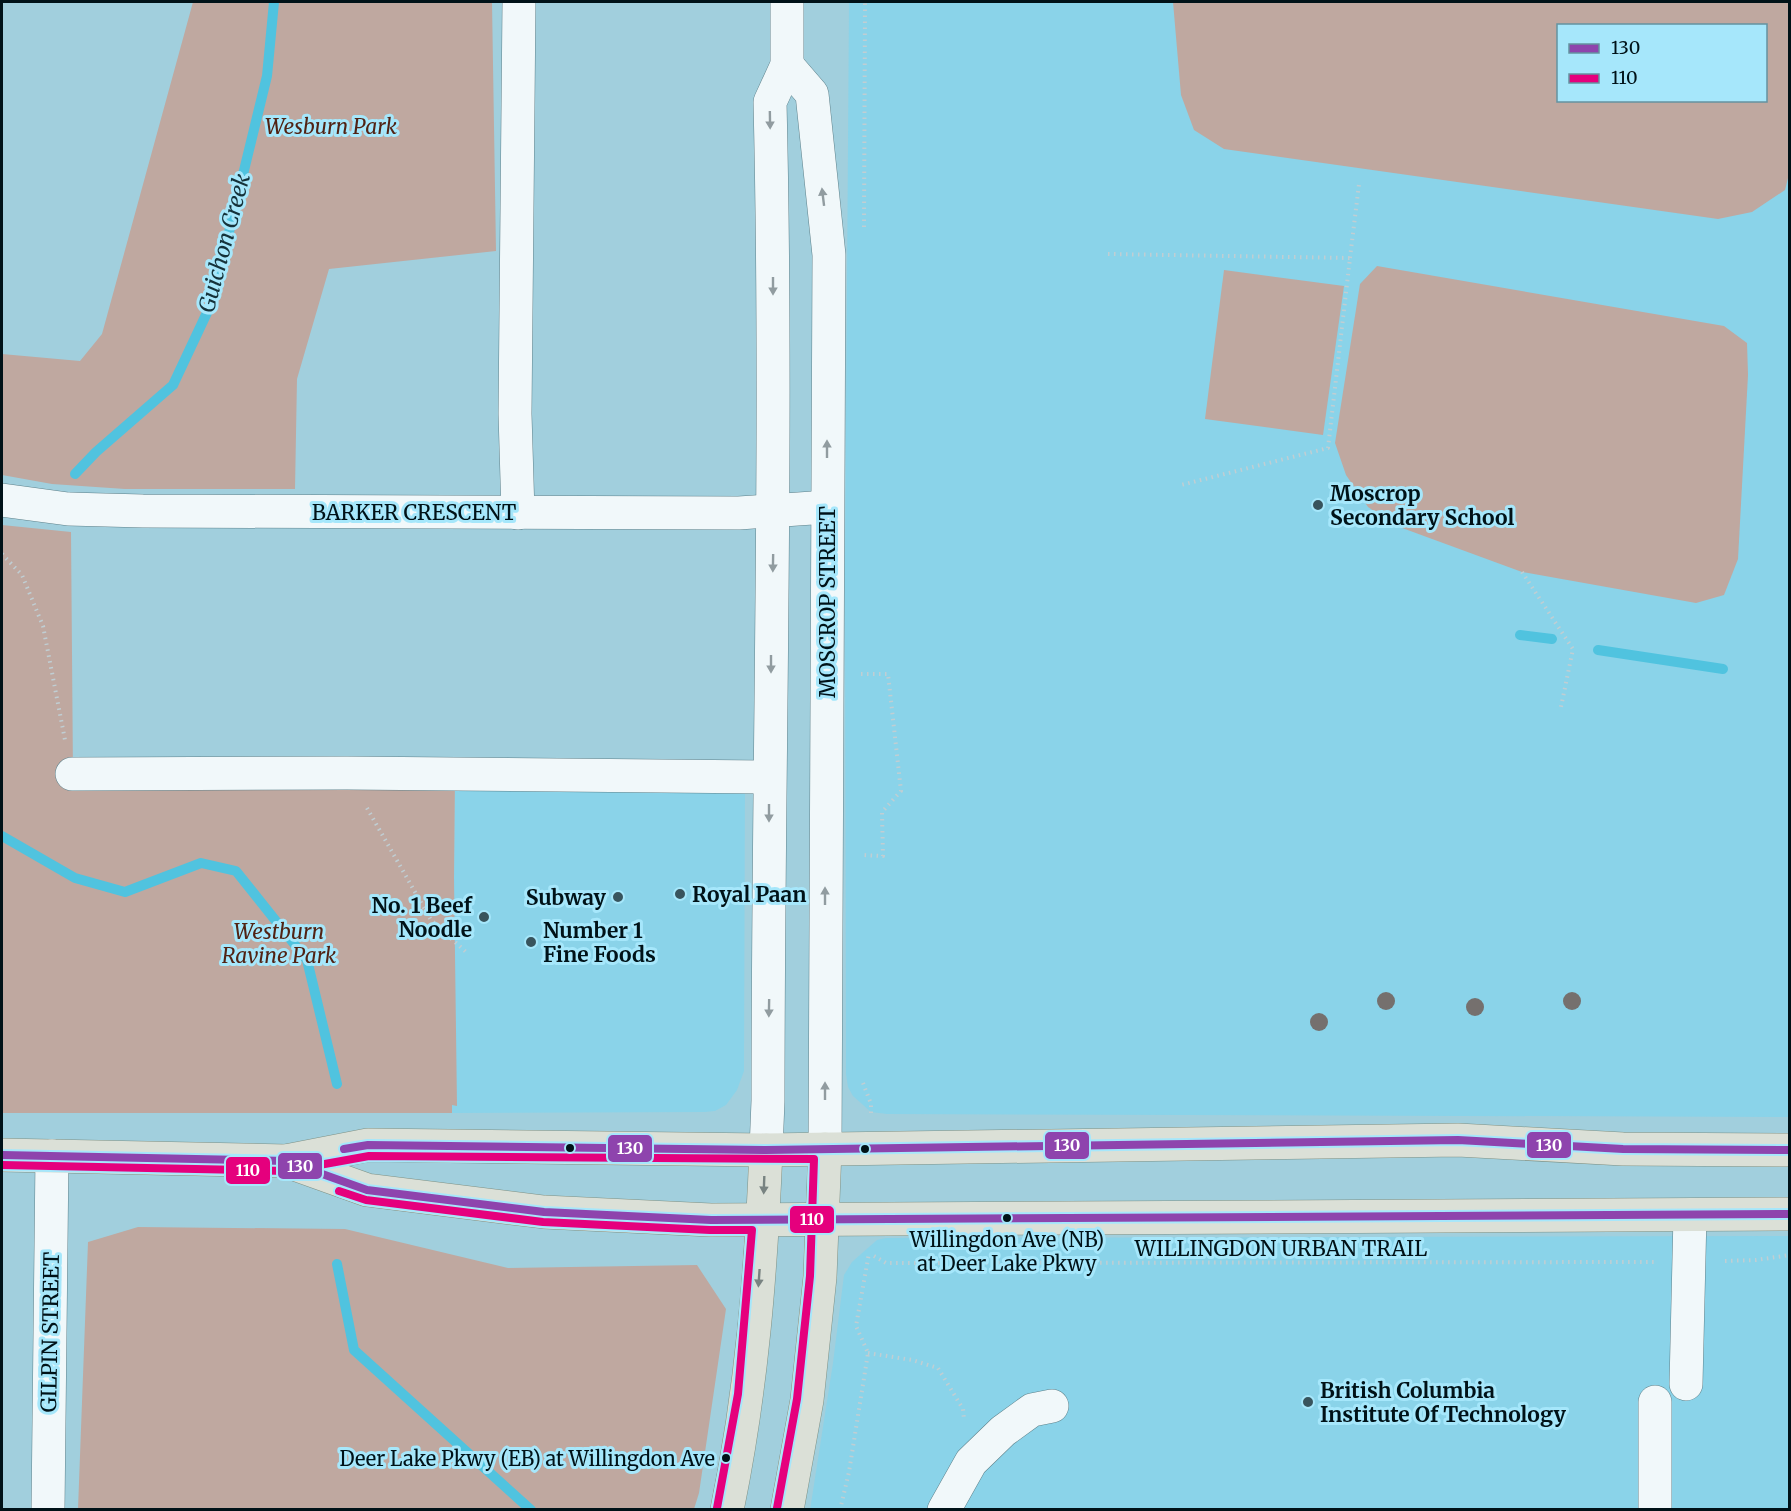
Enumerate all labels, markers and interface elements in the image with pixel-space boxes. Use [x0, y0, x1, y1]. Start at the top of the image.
legend [1557, 24, 1767, 102]
text: 130 [1611, 36, 1640, 59]
text: 110 [1611, 66, 1638, 89]
one-way arrow [766, 110, 775, 129]
park label: Wesburn Park [265, 113, 397, 140]
water label: Guichon Creek [192, 170, 256, 316]
one-way arrow [818, 187, 828, 206]
one-way arrow [768, 276, 778, 295]
one-way arrow [822, 439, 832, 458]
place label: Moscrop Secondary School [1330, 480, 1515, 531]
marker: Moscrop Secondary School [1311, 498, 1325, 512]
street label: BARKER CRESCENT [312, 499, 517, 526]
street label: MOSCROP STREET [814, 506, 841, 698]
one-way arrow [768, 553, 778, 572]
one-way arrow [766, 654, 776, 673]
one-way arrow [764, 803, 774, 822]
place label: Royal Paan [692, 881, 807, 908]
place label: Subway [526, 884, 607, 911]
one-way arrow [821, 886, 830, 905]
marker: Royal Paan [673, 887, 687, 901]
marker: Subway [611, 890, 625, 904]
place label: No. 1 Beef Noodle [372, 892, 474, 943]
marker: No. 1 Beef Noodle [477, 910, 491, 924]
place label: Number 1 Fine Foods [543, 917, 656, 968]
park label: Westburn Ravine Park [222, 918, 337, 969]
marker: Number 1 Fine Foods [524, 935, 538, 949]
one-way arrow [764, 998, 774, 1017]
one-way arrow [820, 1081, 830, 1100]
line badge: 130 [1044, 1131, 1090, 1160]
line badge: 130 [1526, 1131, 1572, 1159]
line badge: 130 [607, 1134, 653, 1163]
text: 130 [1054, 1135, 1080, 1155]
text: 130 [1536, 1135, 1562, 1155]
text: 130 [617, 1138, 643, 1158]
unlabelled marker [564, 1142, 576, 1154]
unlabelled marker [859, 1143, 871, 1155]
line badge: 130 [277, 1152, 323, 1180]
line badge: 110 [225, 1156, 271, 1185]
text: 130 [287, 1156, 313, 1176]
text: 110 [236, 1160, 260, 1180]
one-way arrow [760, 1175, 769, 1194]
line badge: 110 [789, 1205, 835, 1234]
text: 110 [800, 1209, 824, 1229]
marker: Willingdon Ave (NB) at Deer Lake Pkwy [1001, 1212, 1013, 1224]
place label: Willingdon Ave (NB) at Deer Lake Pkwy [909, 1227, 1104, 1276]
street label: WILLINGDON URBAN TRAIL [1134, 1235, 1427, 1262]
street label: GILPIN STREET [35, 1251, 65, 1413]
one-way arrow [754, 1268, 764, 1287]
place label: British Columbia Institute Of Technology [1320, 1377, 1566, 1428]
marker: British Columbia Institute Of Technology [1301, 1395, 1315, 1409]
place label: Deer Lake Pkwy (EB) at Willingdon Ave [339, 1446, 715, 1471]
marker: Deer Lake Pkwy (EB) at Willingdon Ave [720, 1452, 732, 1464]

